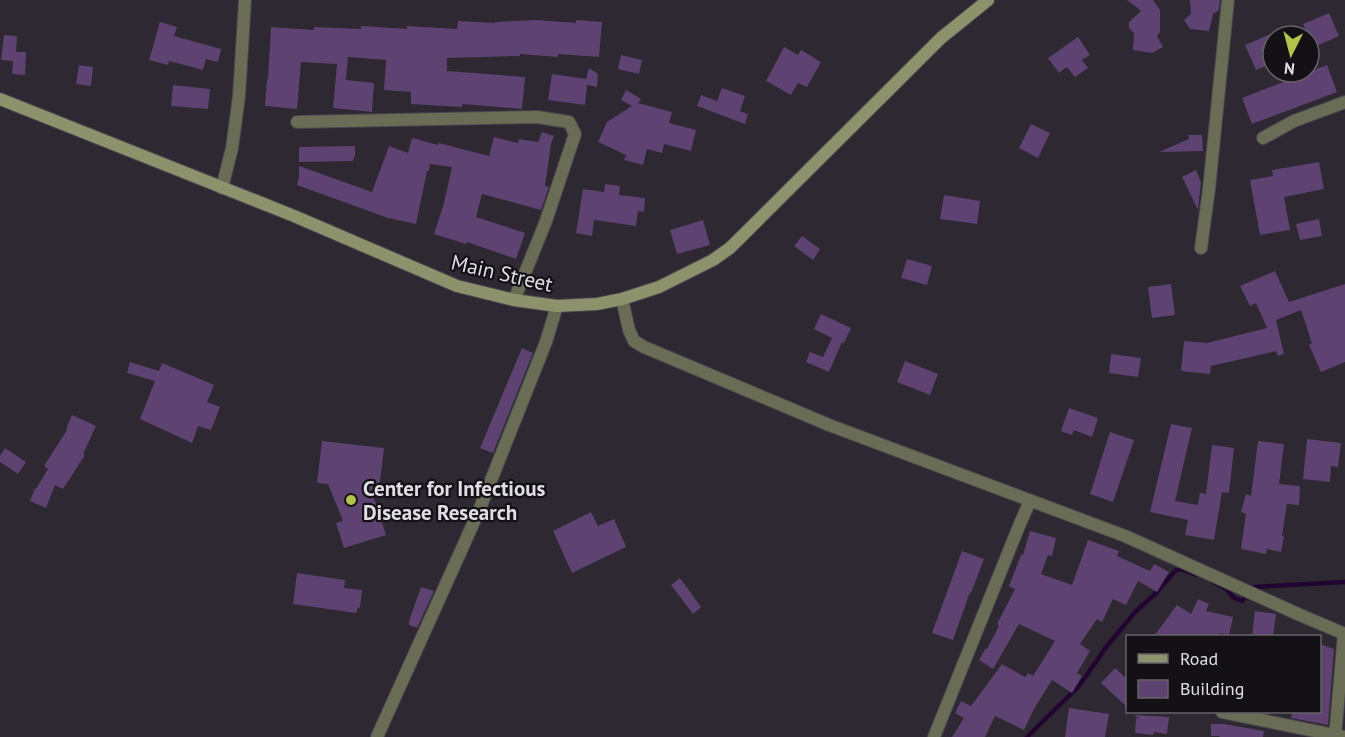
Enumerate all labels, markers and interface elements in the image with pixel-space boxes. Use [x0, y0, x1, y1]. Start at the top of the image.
north arrow [1261, 24, 1321, 84]
text: N [1283, 58, 1296, 79]
street label: Main Street [449, 248, 555, 298]
place label: Center for Infectious Disease Research [363, 475, 546, 526]
marker: Center for Infectious Disease Research [344, 493, 358, 507]
legend [1126, 635, 1321, 713]
text: Road [1180, 647, 1218, 670]
text: Building [1180, 677, 1244, 700]

